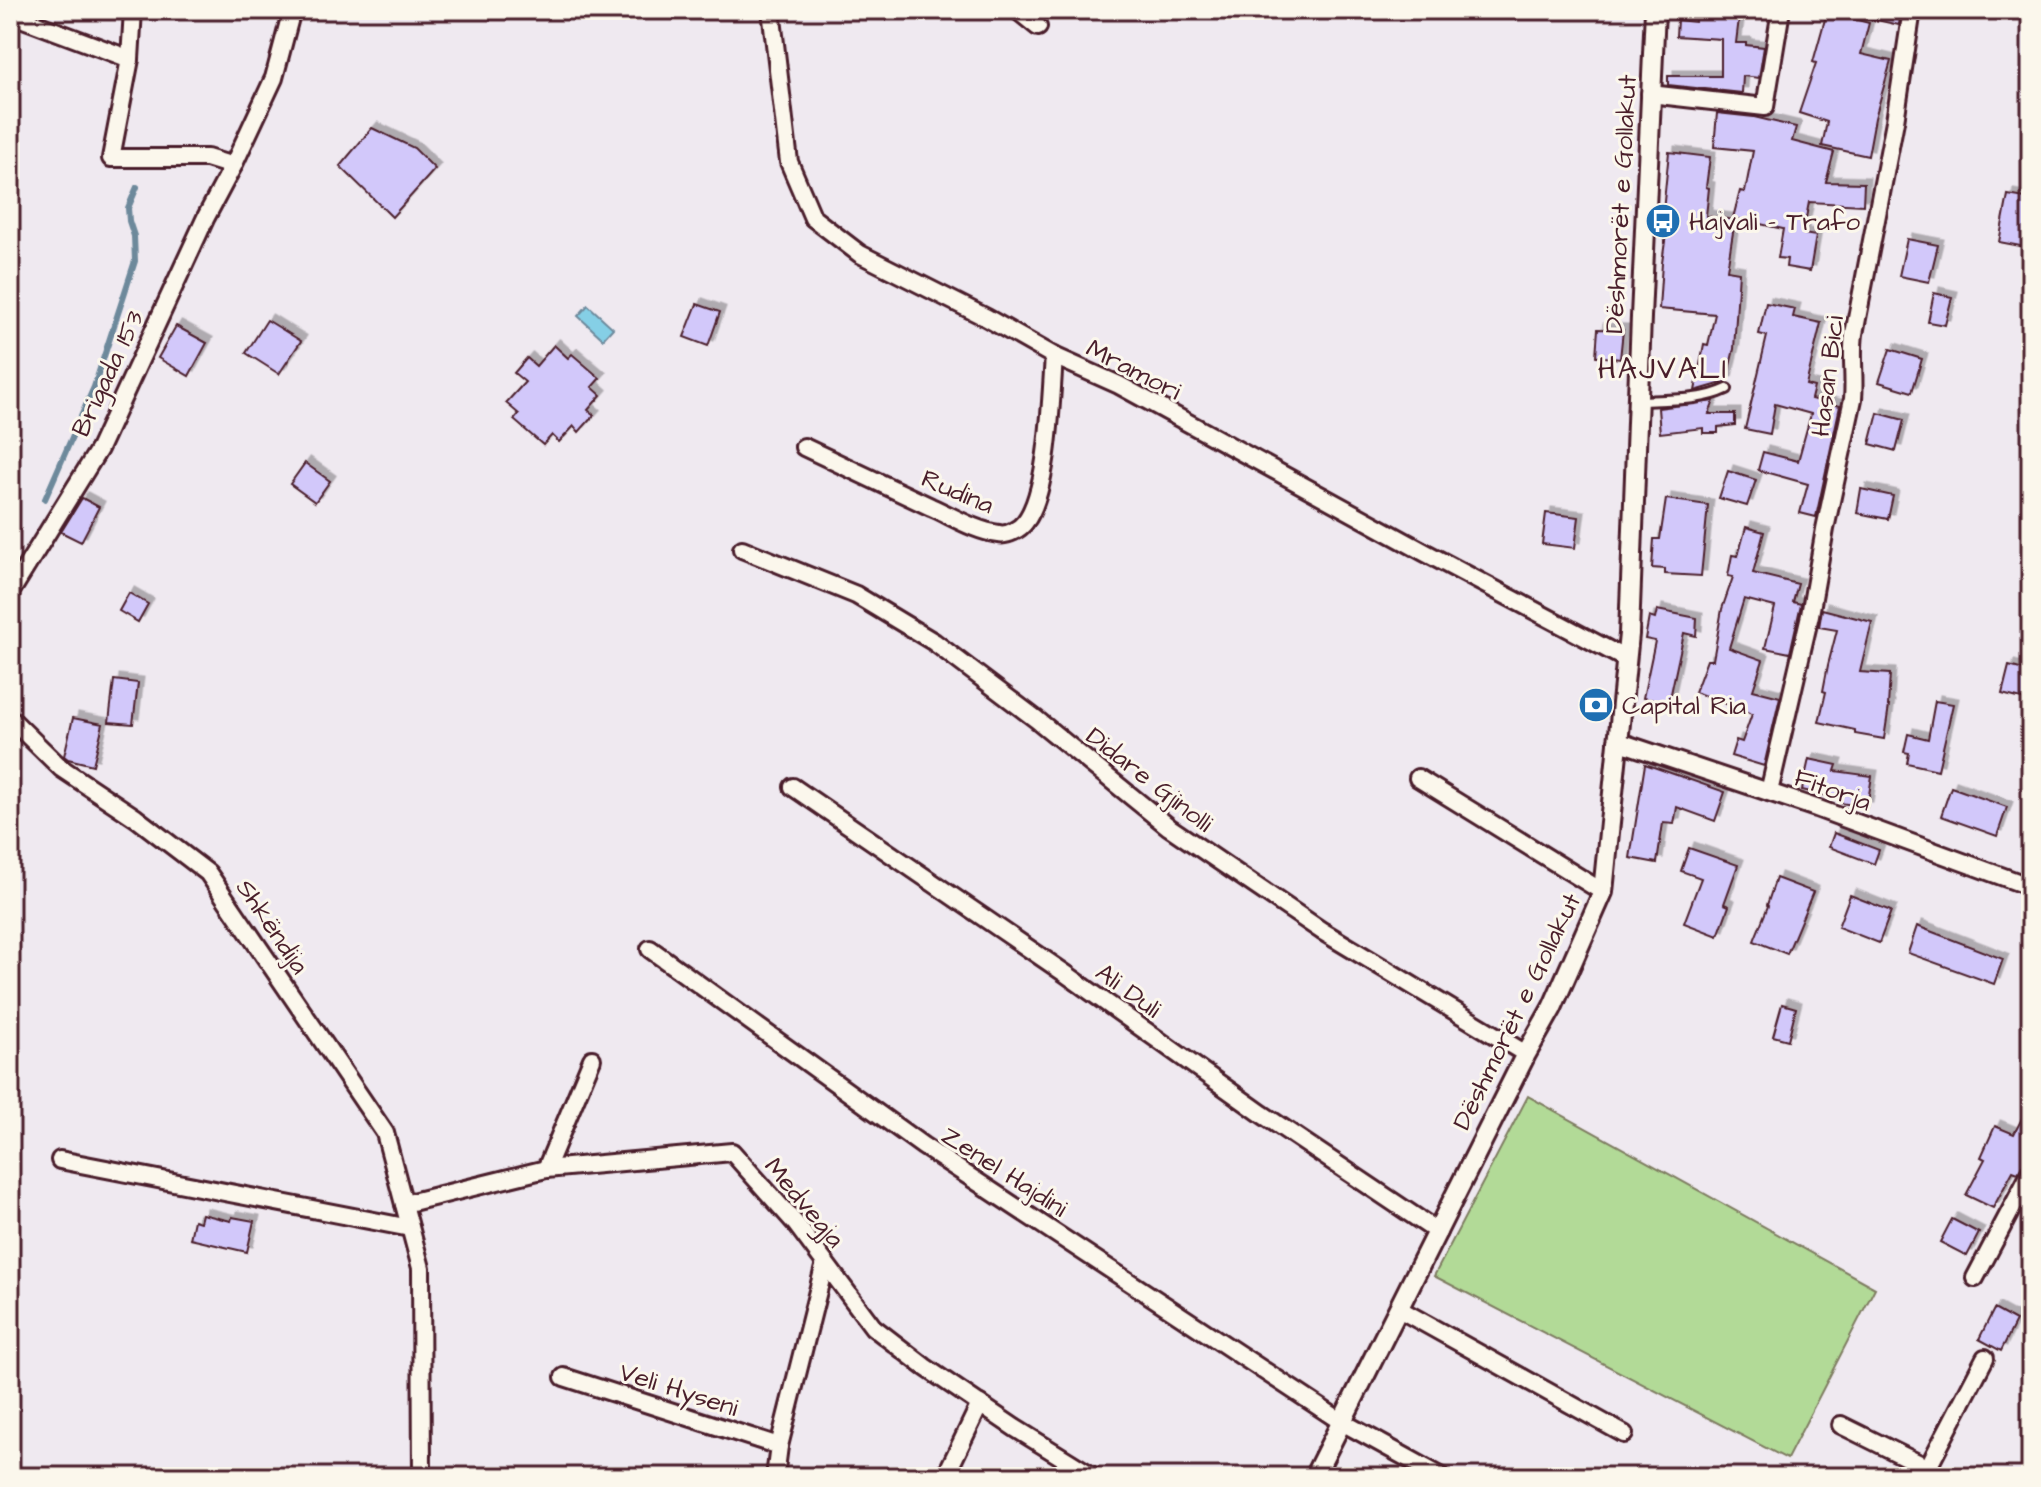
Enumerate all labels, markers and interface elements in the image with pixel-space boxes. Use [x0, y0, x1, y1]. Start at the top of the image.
street label: Dëshmorët e Gollakut [1596, 73, 1646, 334]
bus stop icon: Hajvali - Trafo [1644, 202, 1682, 240]
place label: Hajvali - Trafo [1689, 204, 1860, 240]
street label: Brigada 153 [63, 304, 155, 443]
street label: Hasan Bici [1803, 314, 1853, 439]
street label: Mramori [1080, 331, 1187, 409]
district label: HAJVALI [1598, 348, 1728, 390]
street label: Rudina [916, 461, 999, 523]
bank icon: Capital Ria [1577, 686, 1615, 724]
place label: Capital Ria [1622, 688, 1746, 724]
street label: Didare Gjinolli [1078, 719, 1221, 841]
street label: Fitorja [1789, 759, 1876, 820]
street label: Shkëndija [227, 872, 317, 981]
street label: Dëshmorët e Gollakut [1444, 887, 1590, 1136]
street label: Ali Duli [1088, 955, 1169, 1027]
street label: Zenel Hajdini [934, 1118, 1075, 1226]
street label: Medvegja [754, 1150, 853, 1257]
street label: Veli Hyseni [614, 1354, 743, 1428]

